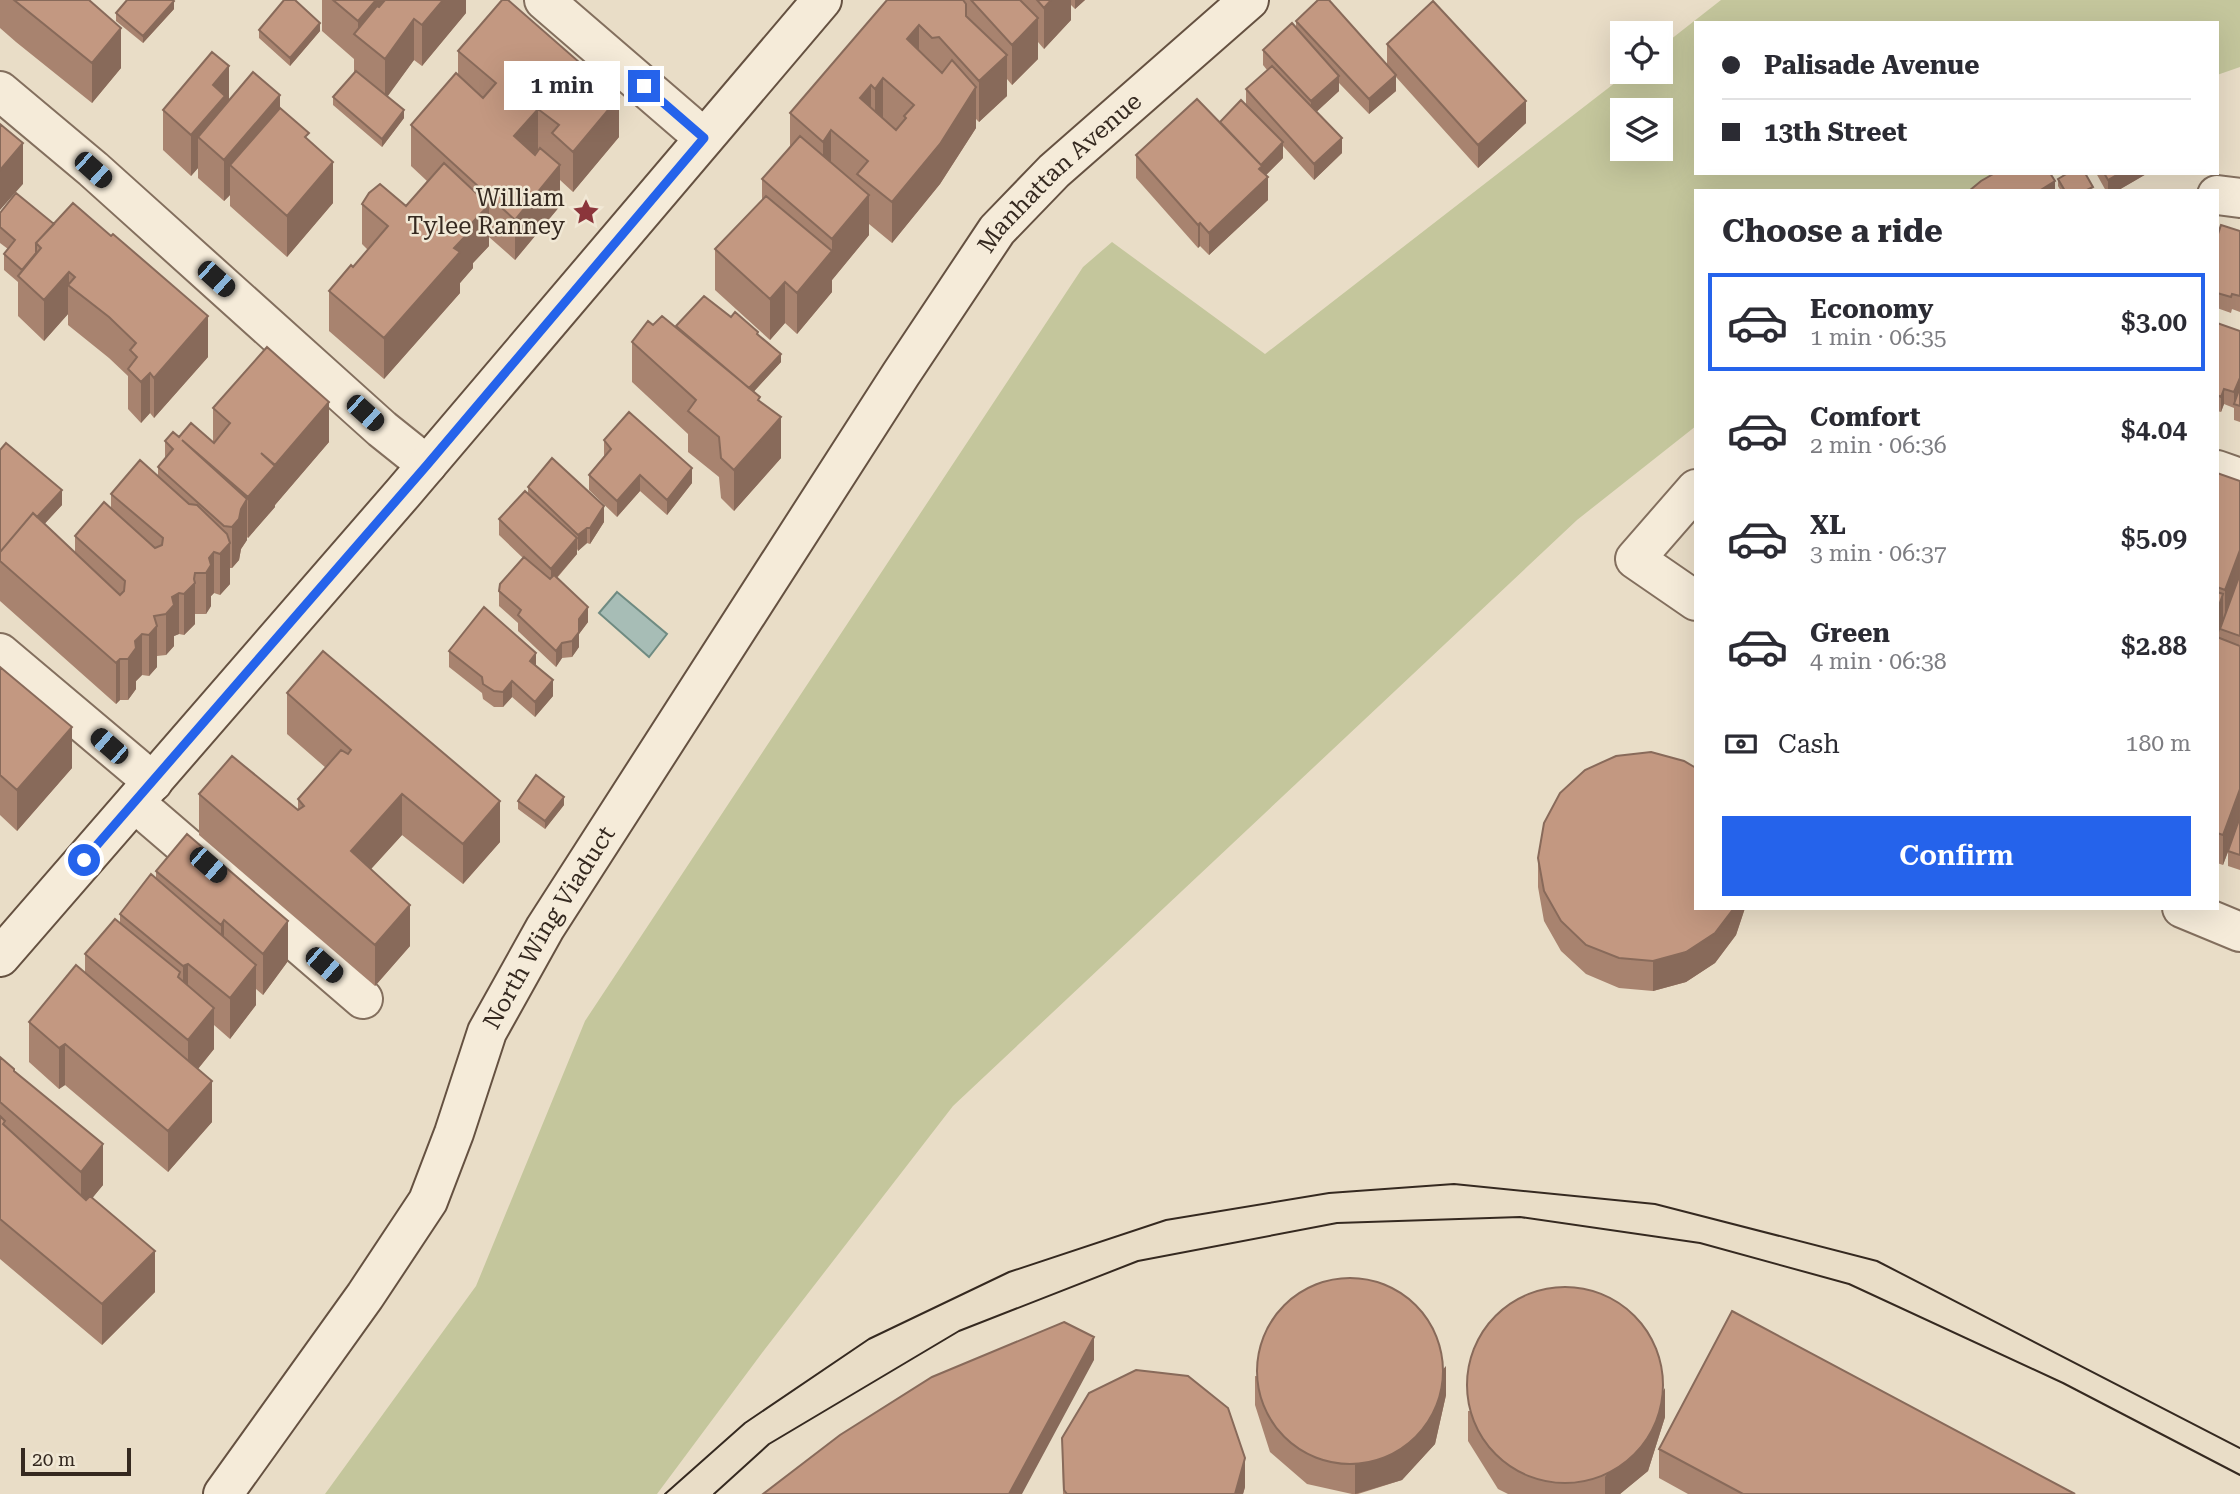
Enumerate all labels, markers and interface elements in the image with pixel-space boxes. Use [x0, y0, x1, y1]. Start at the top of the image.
map controls [1610, 21, 1673, 161]
button: locate [1610, 21, 1673, 84]
text: Palisade Avenue [1764, 50, 1979, 80]
callout: 1 min [504, 62, 620, 110]
route end [628, 70, 660, 102]
text: 1 min [530, 72, 594, 99]
street label: Manhattan Avenue [972, 87, 1147, 258]
button: layers [1610, 98, 1673, 161]
text: 13th Street [1764, 117, 1907, 147]
car [71, 148, 116, 192]
place label: William Tylee Ranney [407, 184, 566, 240]
place icon: William Tylee Ranney [571, 197, 601, 227]
text: Choose a ride [1722, 212, 1943, 250]
car [194, 257, 239, 301]
icon: car [1726, 291, 1789, 354]
text: Economy [1810, 294, 1933, 324]
text: $3.00 [2121, 307, 2187, 337]
text: 1 min · 06:35 [1810, 324, 1947, 351]
car [343, 391, 388, 435]
icon: car [1726, 399, 1789, 462]
text: Comfort [1810, 402, 1920, 432]
text: $4.04 [2121, 415, 2187, 445]
text: 2 min · 06:36 [1810, 432, 1947, 459]
icon: car [1726, 507, 1789, 570]
text: XL [1810, 510, 1846, 540]
text: $5.09 [2121, 523, 2187, 553]
text: 3 min · 06:37 [1810, 540, 1947, 567]
icon: car [1726, 615, 1789, 678]
text: Green [1810, 618, 1890, 648]
text: $2.88 [2121, 631, 2187, 661]
text: 4 min · 06:38 [1810, 648, 1947, 675]
car [87, 724, 132, 768]
icon: cash [1722, 725, 1760, 763]
text: Cash [1778, 729, 1840, 759]
text: 180 m [2126, 730, 2191, 757]
button: Confirm [1722, 816, 2191, 896]
street label: North Wing Viaduct [477, 821, 621, 1034]
car [186, 843, 231, 887]
route start [68, 844, 100, 876]
car [302, 943, 347, 987]
scale bar [21, 1445, 131, 1477]
text: 20 m [32, 1448, 75, 1471]

